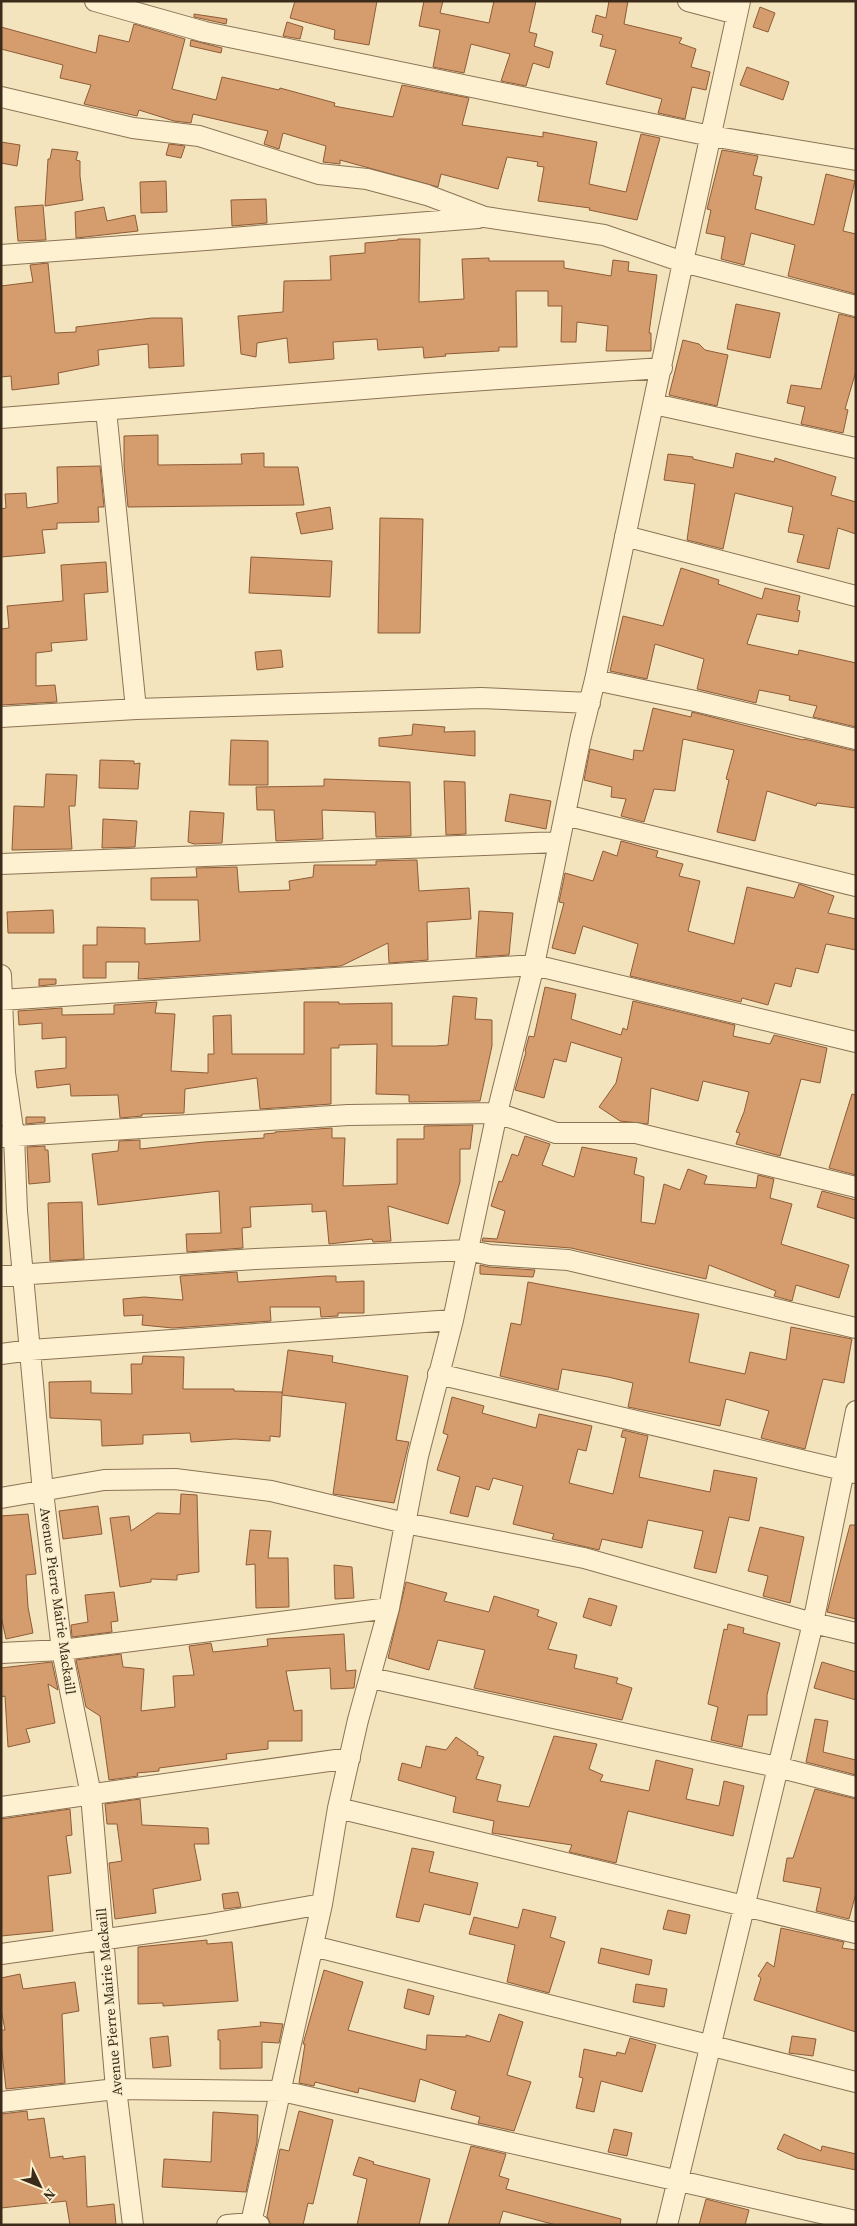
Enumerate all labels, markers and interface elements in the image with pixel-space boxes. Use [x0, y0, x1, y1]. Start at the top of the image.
street label: Avenue Pierre Mairie Mackaill [35, 1506, 81, 1696]
street label: Avenue Pierre Mairie Mackaill [91, 1907, 127, 2097]
north arrow [15, 2161, 65, 2211]
text: N [39, 2184, 60, 2205]

